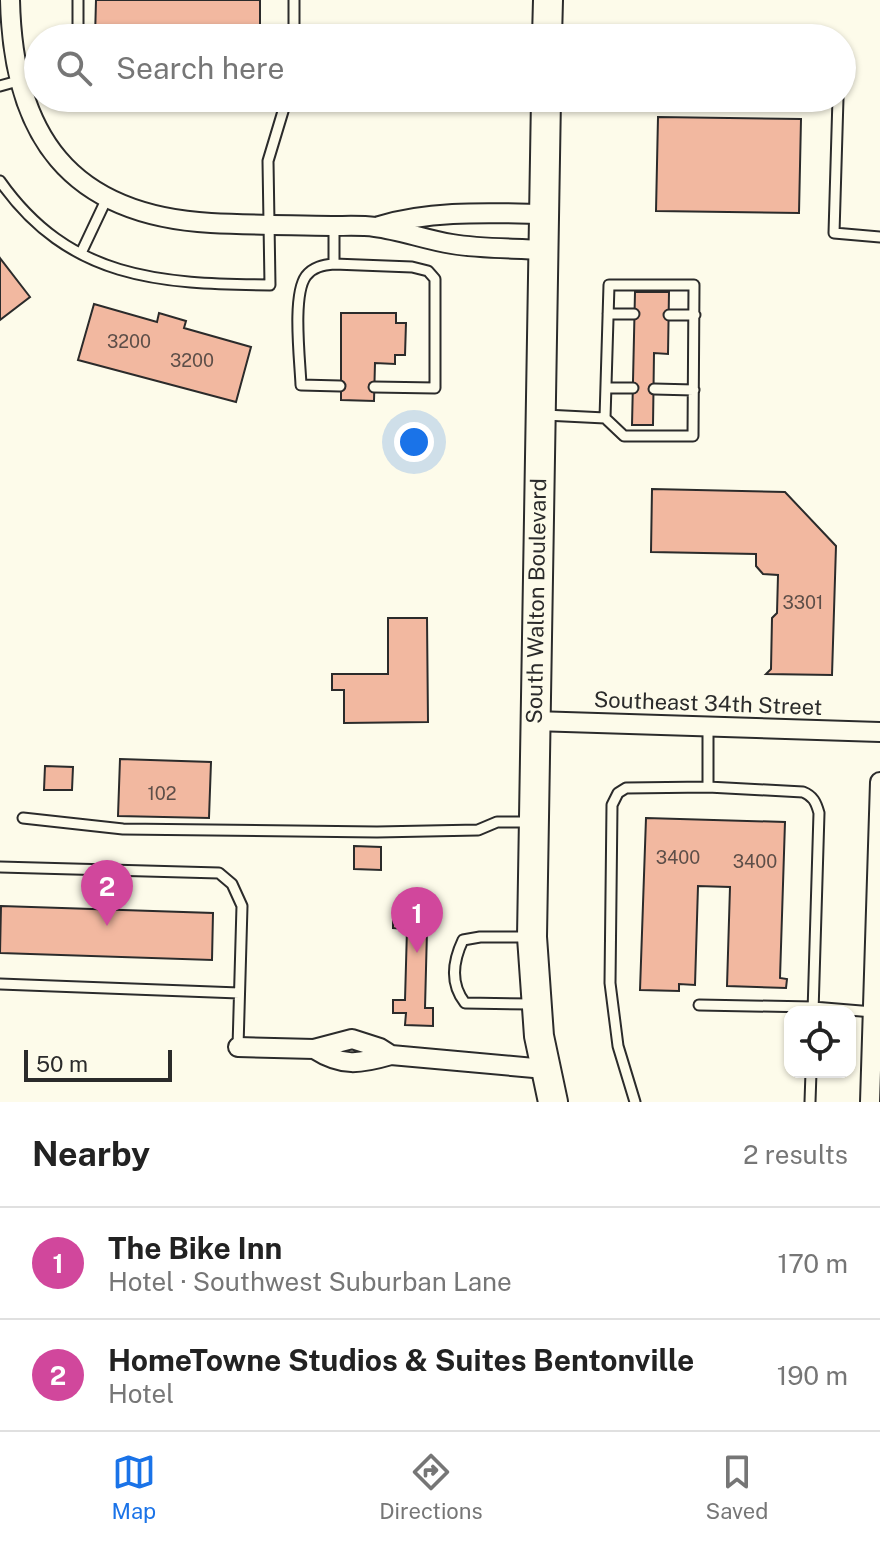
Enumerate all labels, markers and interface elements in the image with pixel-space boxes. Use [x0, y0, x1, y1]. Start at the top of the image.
search box [24, 24, 856, 112]
icon: search [52, 46, 96, 90]
text: Search here [116, 50, 284, 86]
house number: 3200 [107, 331, 151, 352]
house number: 3200 [170, 350, 214, 371]
your location [394, 422, 434, 462]
street label: South Walton Boulevard [521, 478, 551, 724]
house number: 3301 [783, 592, 823, 613]
street label: Southeast 34th Street [593, 686, 823, 720]
house number: 102 [147, 783, 177, 804]
house number: 3400 [656, 847, 700, 868]
house number: 3400 [733, 851, 777, 872]
pin: 2 [81, 860, 133, 926]
pin: 1 [391, 887, 443, 953]
map controls [784, 1006, 856, 1078]
button: locate [784, 1006, 856, 1078]
scale bar [24, 1046, 172, 1082]
text: 50 m [36, 1051, 88, 1077]
text: Nearby [32, 1134, 150, 1174]
text: 2 results [743, 1139, 848, 1170]
text: The Bike Inn [108, 1230, 282, 1266]
text: 1 [52, 1248, 64, 1279]
text: 170 m [778, 1248, 848, 1279]
text: Hotel · Southwest Suburban Lane [108, 1266, 512, 1297]
text: HomeTowne Studios & Suites Bentonville [108, 1342, 694, 1378]
text: 2 [50, 1360, 66, 1391]
text: 190 m [777, 1360, 848, 1391]
text: Hotel [108, 1378, 174, 1409]
tab: Map [112, 1450, 156, 1524]
tab: Directions [379, 1450, 483, 1524]
tab: Saved [706, 1450, 768, 1524]

